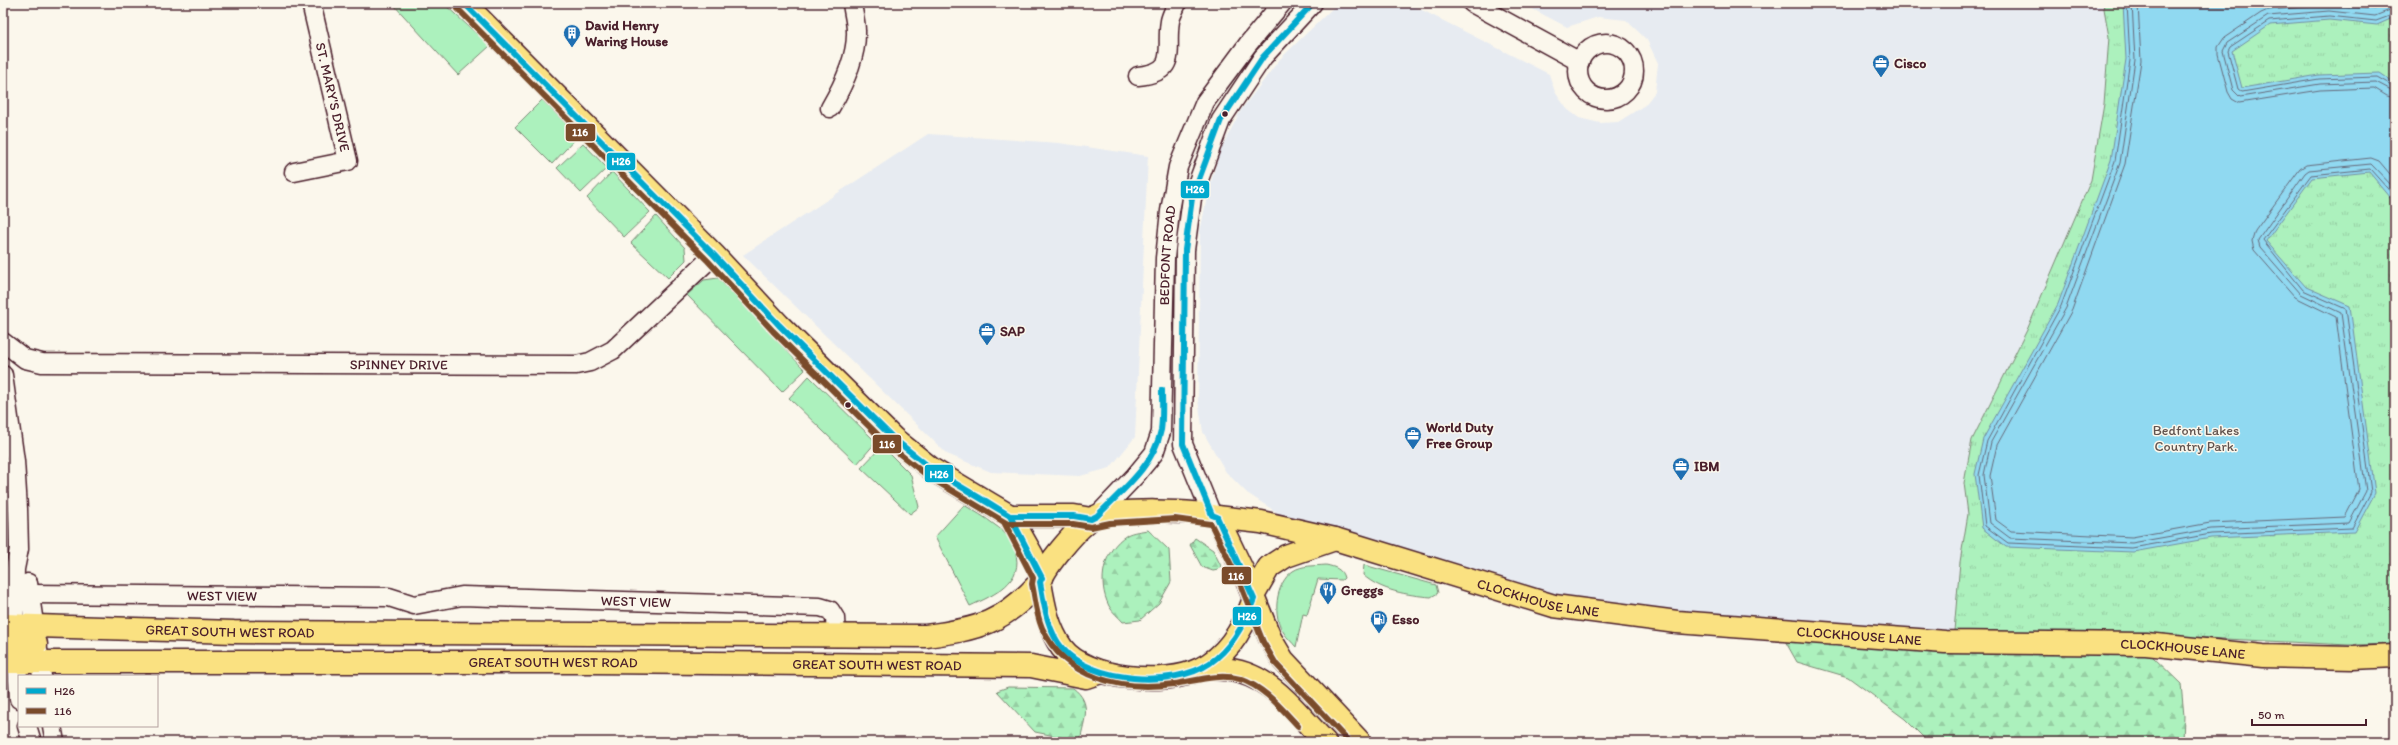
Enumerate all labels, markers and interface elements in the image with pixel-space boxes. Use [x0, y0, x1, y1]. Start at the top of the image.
place label: David Henry Waring House [585, 17, 668, 50]
building icon: David Henry Waring House [562, 23, 582, 48]
street label: ST. MARY'S DRIVE [312, 41, 353, 154]
office icon: Cisco [1871, 53, 1891, 78]
place label: Cisco [1894, 55, 1926, 72]
unlabelled marker [1220, 109, 1230, 119]
line badge: 116 [565, 123, 596, 142]
text: 116 [572, 126, 588, 139]
line badge: H26 [606, 152, 636, 171]
text: H26 [611, 155, 631, 168]
line badge: H26 [1180, 180, 1210, 199]
text: H26 [1185, 183, 1205, 196]
street label: BEDFONT ROAD [1156, 204, 1180, 306]
office icon: SAP [977, 321, 997, 346]
place label: SAP [1000, 323, 1025, 340]
street label: SPINNEY DRIVE [350, 356, 448, 374]
unlabelled marker [843, 400, 853, 410]
place label: World Duty Free Group [1426, 419, 1494, 452]
park label: Bedfont Lakes Country Park. [2153, 422, 2239, 455]
office icon: World Duty Free Group [1403, 425, 1423, 450]
line badge: 116 [872, 434, 902, 454]
text: 116 [879, 438, 895, 451]
office icon: IBM [1671, 456, 1691, 481]
place label: IBM [1694, 458, 1720, 475]
line badge: H26 [924, 464, 954, 483]
text: H26 [929, 468, 949, 481]
line badge: 116 [1221, 566, 1252, 585]
text: 116 [1228, 570, 1244, 583]
street label: CLOCKHOUSE LANE [1475, 575, 1600, 621]
restaurant icon: Greggs [1318, 580, 1338, 605]
place label: Greggs [1341, 582, 1383, 599]
street label: WEST VIEW [187, 587, 257, 605]
street label: WEST VIEW [600, 592, 671, 611]
line badge: H26 [1232, 606, 1262, 626]
fuel station icon: Esso [1369, 609, 1389, 634]
text: H26 [1237, 610, 1257, 623]
place label: Esso [1392, 611, 1419, 628]
street label: GREAT SOUTH WEST ROAD [145, 621, 315, 641]
street label: CLOCKHOUSE LANE [1796, 623, 1923, 649]
street label: CLOCKHOUSE LANE [2120, 636, 2246, 663]
street label: GREAT SOUTH WEST ROAD [468, 654, 638, 671]
street label: GREAT SOUTH WEST ROAD [792, 656, 962, 674]
legend [18, 675, 158, 727]
text: H26 [54, 684, 75, 698]
scale bar [2252, 701, 2366, 727]
text: 116 [54, 704, 71, 718]
text: 50 m [2258, 708, 2284, 722]

